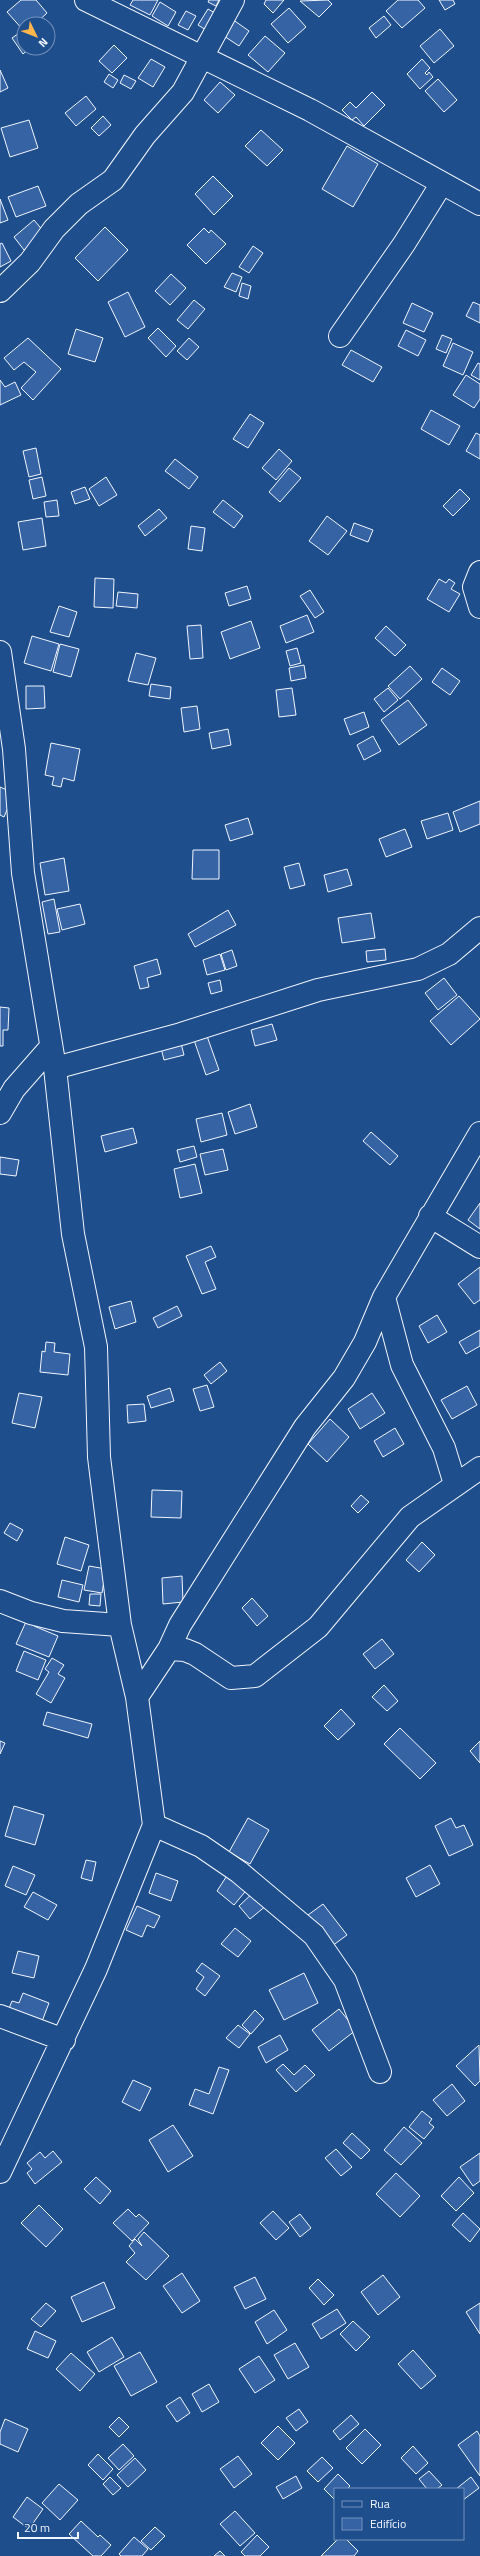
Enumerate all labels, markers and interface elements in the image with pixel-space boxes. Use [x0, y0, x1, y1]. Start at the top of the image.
north arrow [16, 16, 56, 56]
text: N [35, 35, 52, 51]
legend [334, 2488, 464, 2540]
text: Rua [370, 2494, 390, 2513]
scale bar [18, 2514, 78, 2540]
text: Edifício [370, 2514, 406, 2533]
text: 20 m [24, 2518, 50, 2537]

